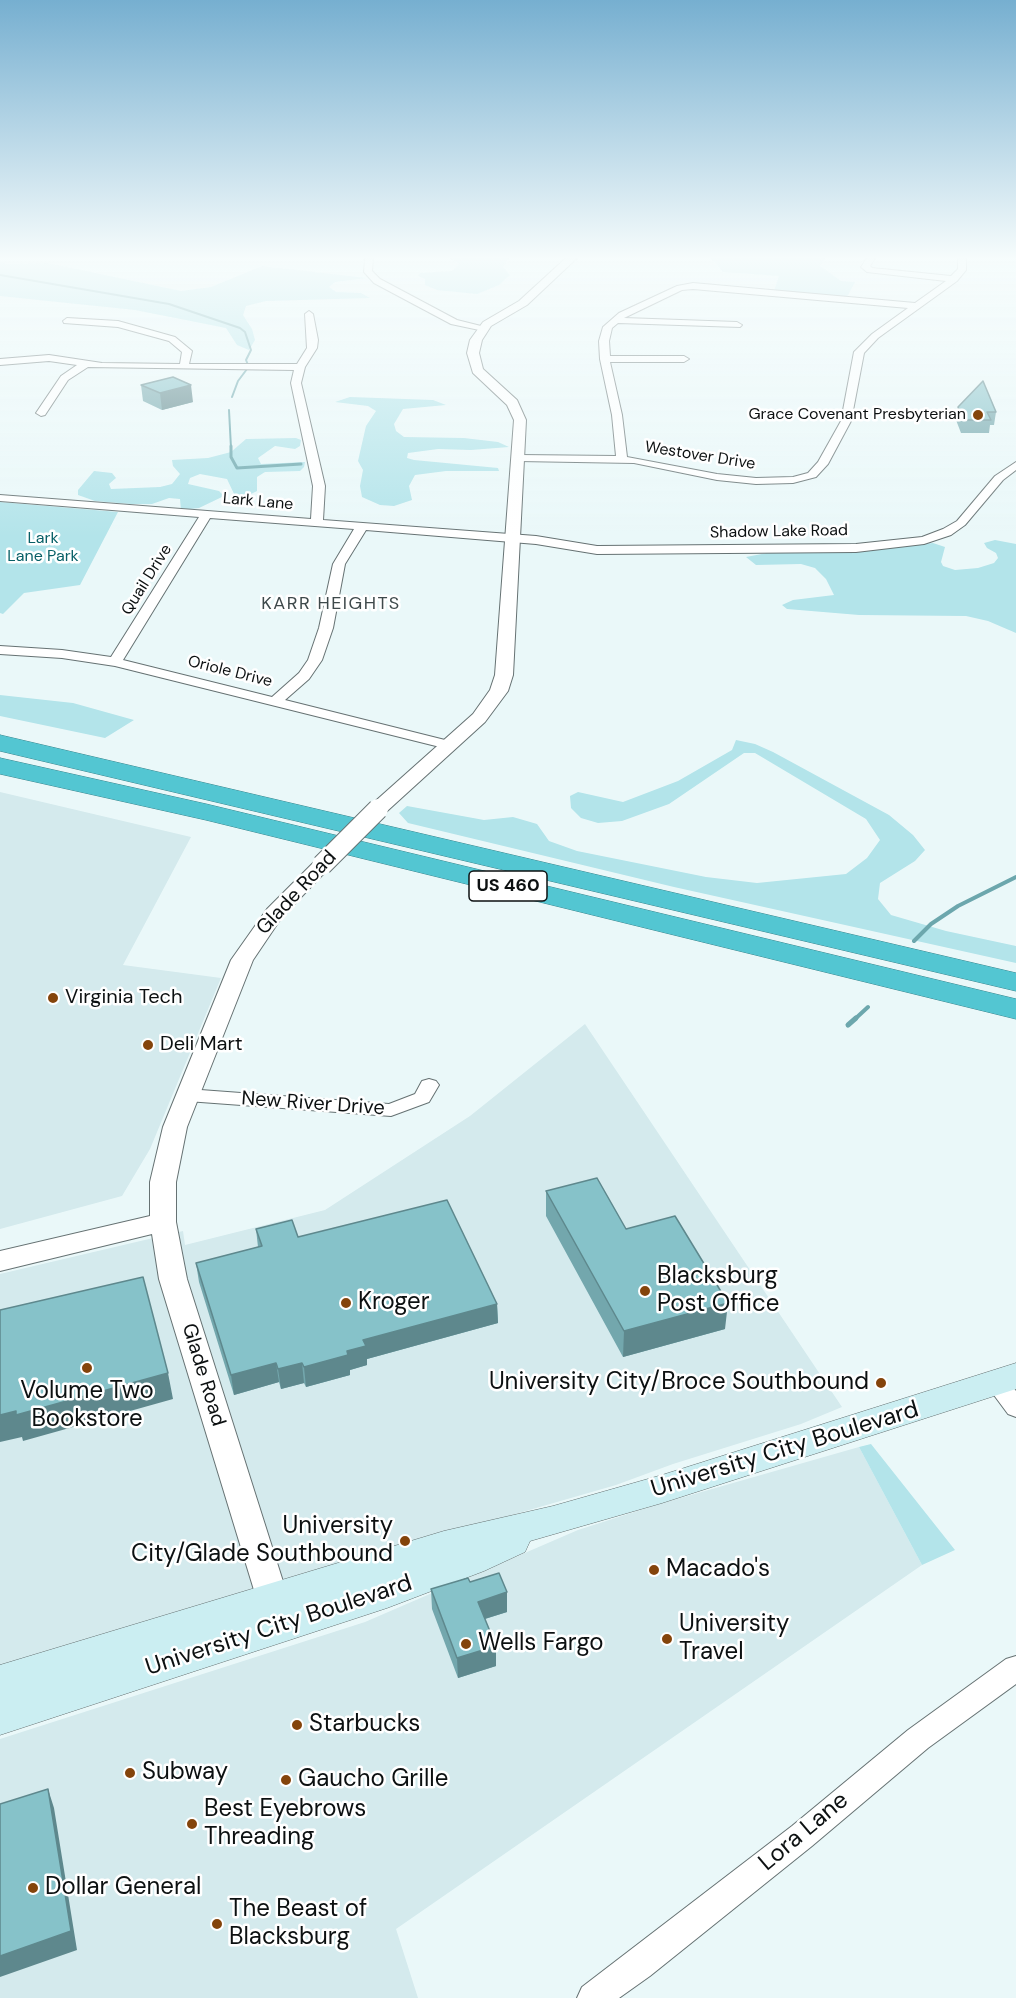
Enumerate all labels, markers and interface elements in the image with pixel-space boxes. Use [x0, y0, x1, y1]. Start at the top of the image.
place label: Grace Covenant Presbyterian [748, 405, 966, 425]
marker: Grace Covenant Presbyterian [971, 408, 985, 422]
street label: Westover Drive [643, 438, 757, 474]
street label: Lark Lane [222, 489, 294, 515]
street label: Shadow Lake Road [710, 521, 848, 543]
park label: Lark Lane Park [7, 529, 79, 567]
street label: Quail Drive [118, 541, 176, 619]
district label: KARR HEIGHTS [261, 593, 401, 615]
street label: Oriole Drive [186, 652, 274, 692]
street label: Glade Road [252, 846, 342, 940]
road number: US 460 [469, 871, 547, 901]
place label: Virginia Tech [65, 986, 182, 1010]
marker: Virginia Tech [46, 991, 60, 1005]
place label: Deli Mart [160, 1033, 243, 1057]
marker: Deli Mart [141, 1038, 155, 1052]
street label: New River Drive [241, 1087, 385, 1121]
place label: Blacksburg Post Office [657, 1263, 779, 1319]
marker: Blacksburg Post Office [638, 1284, 652, 1298]
place label: Kroger [358, 1289, 430, 1317]
marker: Kroger [339, 1296, 353, 1310]
street label: Glade Road [176, 1321, 230, 1429]
marker: Volume Two Bookstore [80, 1361, 94, 1375]
place label: University City/Broce Southbound [489, 1369, 869, 1397]
marker: University City/Broce Southbound [874, 1376, 888, 1390]
place label: Volume Two Bookstore [20, 1378, 154, 1434]
street label: University City Boulevard [648, 1396, 922, 1504]
place label: University City/Glade Southbound [131, 1513, 393, 1569]
marker: University City/Glade Southbound [398, 1534, 412, 1548]
place label: Macado's [666, 1556, 770, 1584]
marker: Macado's [647, 1563, 661, 1577]
street label: University City Boulevard [142, 1569, 416, 1683]
place label: University Travel [679, 1611, 789, 1667]
place label: Wells Fargo [478, 1630, 604, 1658]
marker: University Travel [660, 1632, 674, 1646]
marker: Wells Fargo [459, 1637, 473, 1651]
place label: Starbucks [309, 1711, 420, 1739]
marker: Starbucks [290, 1718, 304, 1732]
place label: Subway [142, 1759, 228, 1787]
marker: Subway [123, 1766, 137, 1780]
place label: Gaucho Grille [298, 1766, 448, 1794]
marker: Gaucho Grille [279, 1773, 293, 1787]
street label: Lora Lane [753, 1786, 855, 1878]
place label: Best Eyebrows Threading [204, 1796, 366, 1852]
marker: Best Eyebrows Threading [185, 1817, 199, 1831]
place label: Dollar General [45, 1874, 201, 1902]
marker: Dollar General [26, 1881, 40, 1895]
place label: The Beast of Blacksburg [229, 1896, 367, 1952]
marker: The Beast of Blacksburg [210, 1917, 224, 1931]

